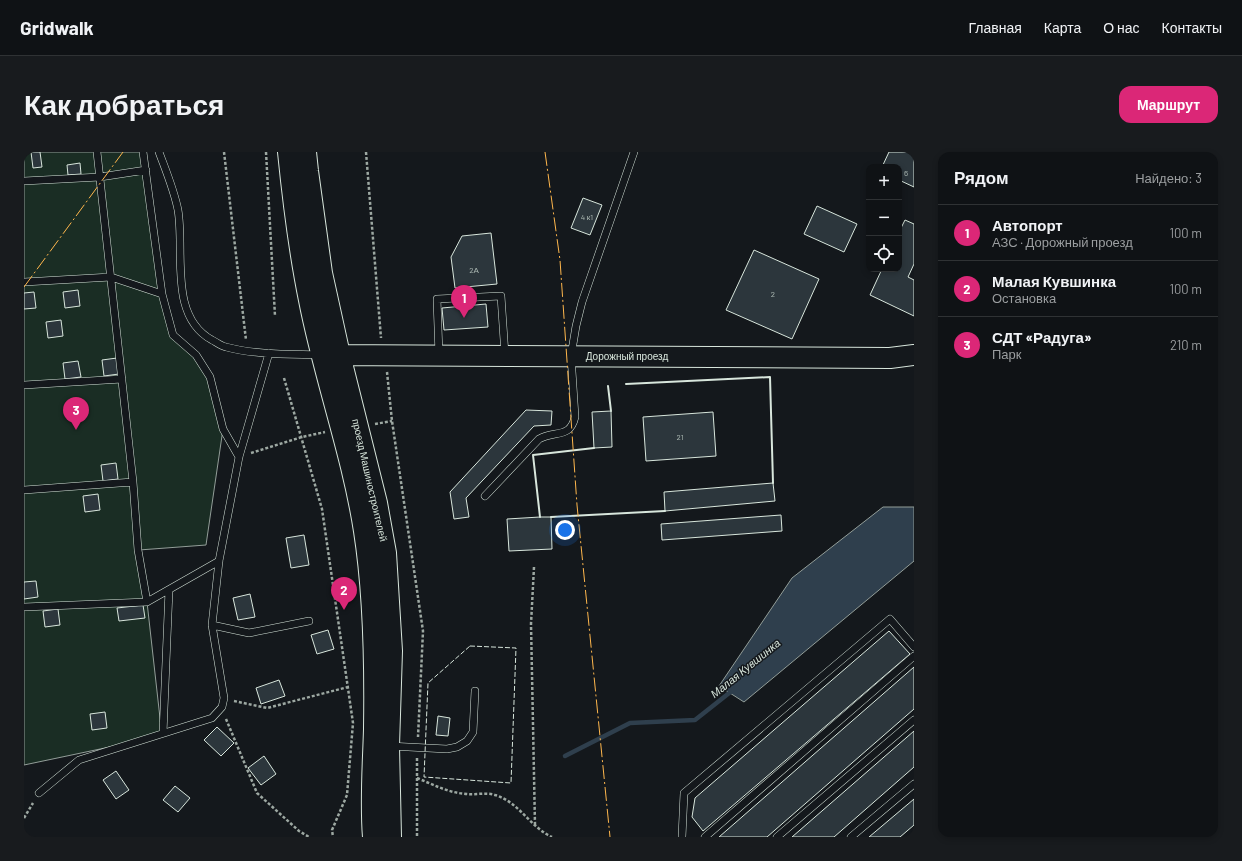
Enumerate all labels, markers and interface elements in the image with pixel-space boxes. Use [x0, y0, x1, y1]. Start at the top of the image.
text: Gridwalk [20, 16, 94, 39]
text: Главная [969, 19, 1022, 36]
text: Карта [1044, 19, 1081, 36]
text: О нас [1103, 19, 1140, 36]
text: Контакты [1162, 19, 1222, 36]
button: Маршрут [1119, 86, 1218, 123]
text: Как добраться [24, 87, 224, 121]
map controls [866, 164, 902, 272]
button: + [866, 164, 902, 200]
text: Рядом [954, 167, 1009, 187]
house number: 6 [904, 168, 908, 178]
text: Найдено: 3 [1135, 170, 1202, 186]
button: − [866, 200, 902, 236]
house number: 4 к1 [581, 212, 593, 222]
text: Автопорт [992, 216, 1063, 234]
text: 1 [965, 225, 969, 241]
text: 100 m [1169, 225, 1202, 241]
text: АЗС · Дорожный проезд [992, 234, 1133, 250]
button: locate [866, 236, 902, 272]
house number: 2А [469, 265, 479, 275]
text: Малая Кувшинка [992, 272, 1116, 290]
text: 2 [963, 281, 971, 297]
text: 100 m [1169, 281, 1202, 297]
pin: 1 [451, 285, 477, 318]
house number: 2 [771, 289, 775, 299]
text: Остановка [992, 290, 1056, 306]
text: СДТ «Радуга» [992, 328, 1092, 346]
text: 3 [963, 337, 971, 353]
text: 210 m [1170, 337, 1202, 353]
text: Парк [992, 346, 1022, 362]
street label: Дорожный проезд [586, 350, 668, 362]
pin: 3 [63, 397, 89, 430]
street label: проезд Машиностроителей [350, 417, 390, 543]
house number: 21 [677, 432, 684, 442]
your location [555, 520, 575, 540]
pin: 2 [331, 577, 357, 610]
water label: Малая Кувшинка [708, 636, 782, 700]

